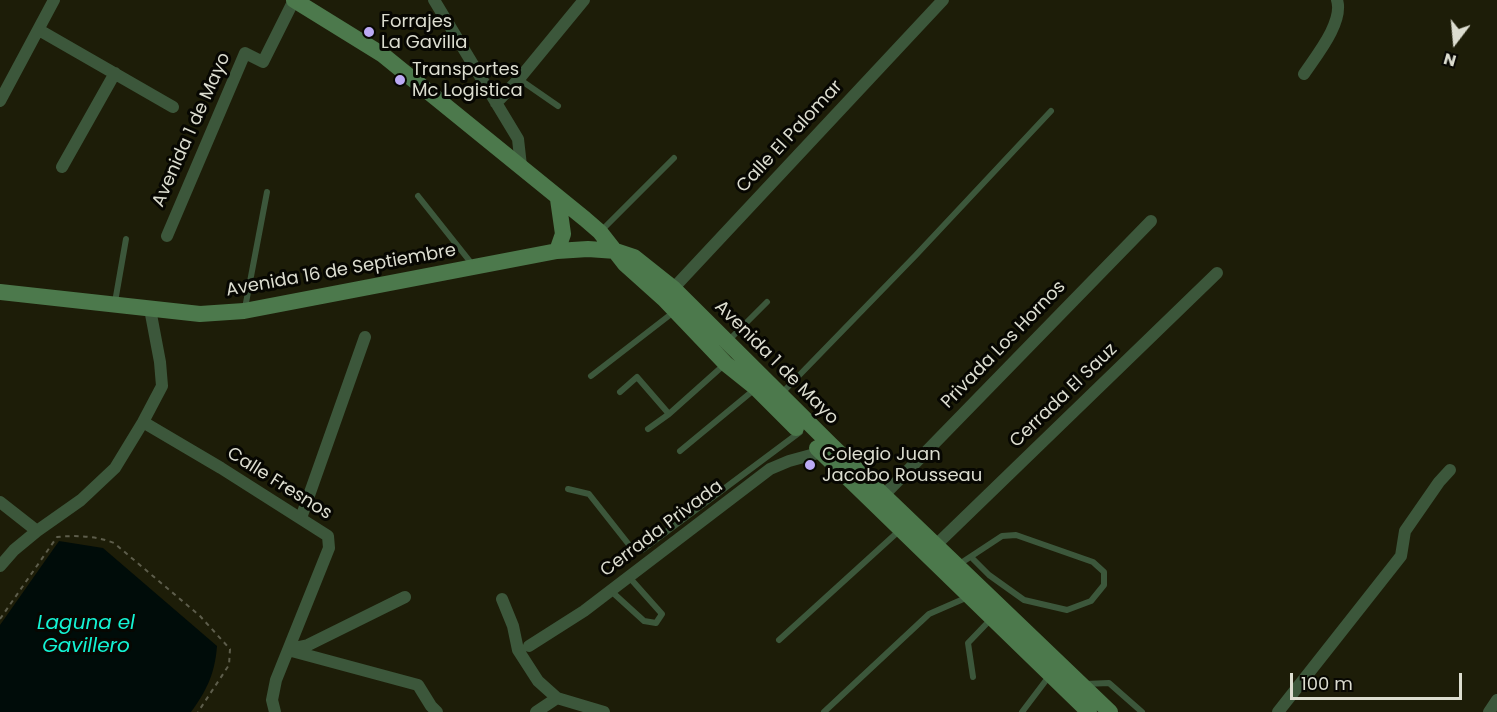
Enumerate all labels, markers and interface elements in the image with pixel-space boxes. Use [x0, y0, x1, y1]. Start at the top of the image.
place label: Forrajes La Gavilla [381, 11, 467, 54]
north arrow [1425, 12, 1485, 72]
marker: Forrajes La Gavilla [362, 25, 376, 39]
text: N [1441, 47, 1459, 73]
street label: Avenida 1 de Mayo [148, 50, 236, 210]
place label: Transportes Mc Logistica [412, 59, 523, 101]
marker: Transportes Mc Logistica [393, 73, 407, 87]
street label: Calle El Palomar [733, 76, 847, 198]
street label: Avenida 16 de Septiembre [224, 240, 458, 302]
street label: Privada Los Hornos [937, 276, 1071, 414]
street label: Avenida 1 de Mayo [709, 296, 843, 430]
street label: Cerrada El Sauz [1006, 339, 1122, 453]
street label: Calle Fresnos [223, 443, 335, 525]
place label: Colegio Juan Jacobo Rousseau [822, 444, 982, 486]
marker: Colegio Juan Jacobo Rousseau [803, 458, 817, 472]
street label: Cerrada Privada [596, 476, 728, 582]
water label: Laguna el Gavillero [37, 612, 135, 659]
scale bar [1293, 661, 1466, 699]
text: 100 m [1301, 671, 1353, 696]

